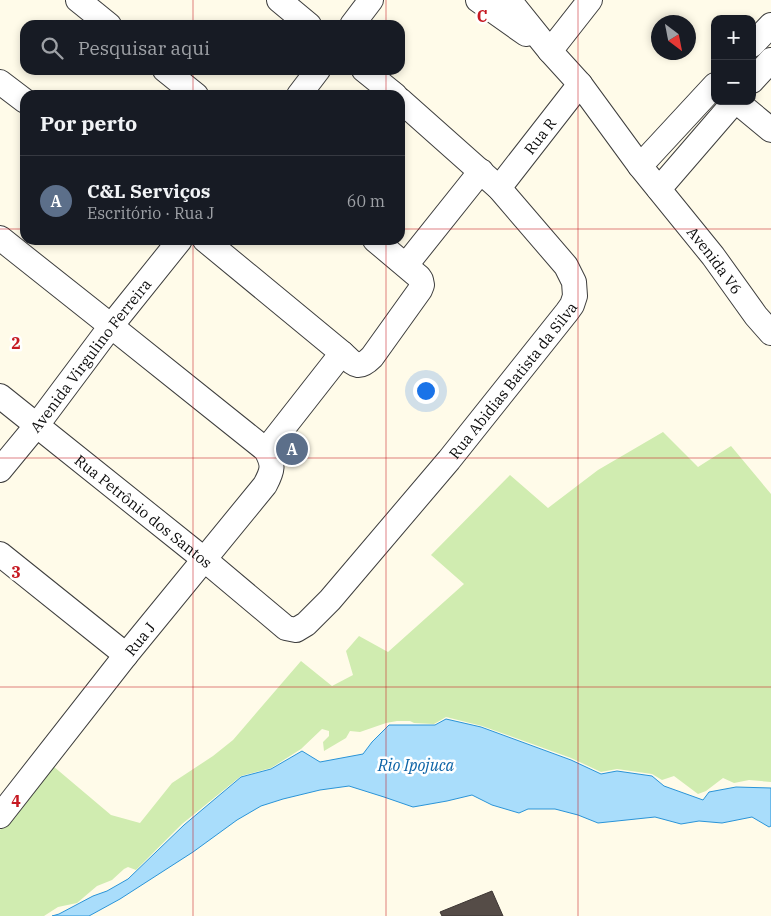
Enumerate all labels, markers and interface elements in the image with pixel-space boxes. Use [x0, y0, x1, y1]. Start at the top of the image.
text: C [477, 6, 487, 26]
north arrow [651, 15, 696, 60]
map controls [711, 15, 756, 105]
button: + [711, 15, 756, 60]
search box [20, 20, 405, 75]
icon: search [38, 34, 66, 62]
text: Pesquisar aqui [78, 36, 210, 60]
button: − [711, 60, 756, 105]
text: Por perto [40, 109, 137, 137]
street label: Rua R [519, 114, 560, 158]
text: C&L Serviços [87, 179, 211, 203]
text: A [50, 191, 62, 211]
text: 60 m [347, 191, 385, 211]
text: Escritório · Rua J [87, 203, 214, 223]
street label: Avenida V6 [683, 222, 747, 298]
street label: Avenida Virgulino Ferreira [26, 275, 155, 436]
street label: Rua Abidias Batista da Silva [444, 298, 581, 462]
text: 2 [11, 333, 21, 353]
your location [413, 378, 439, 404]
pin: A [276, 430, 308, 468]
street label: Rua Petrônio dos Santos [71, 450, 216, 572]
text: 3 [11, 562, 21, 582]
street label: Rua J [121, 618, 159, 660]
water label: Rio Ipojuca [377, 755, 454, 775]
text: 4 [11, 791, 21, 811]

